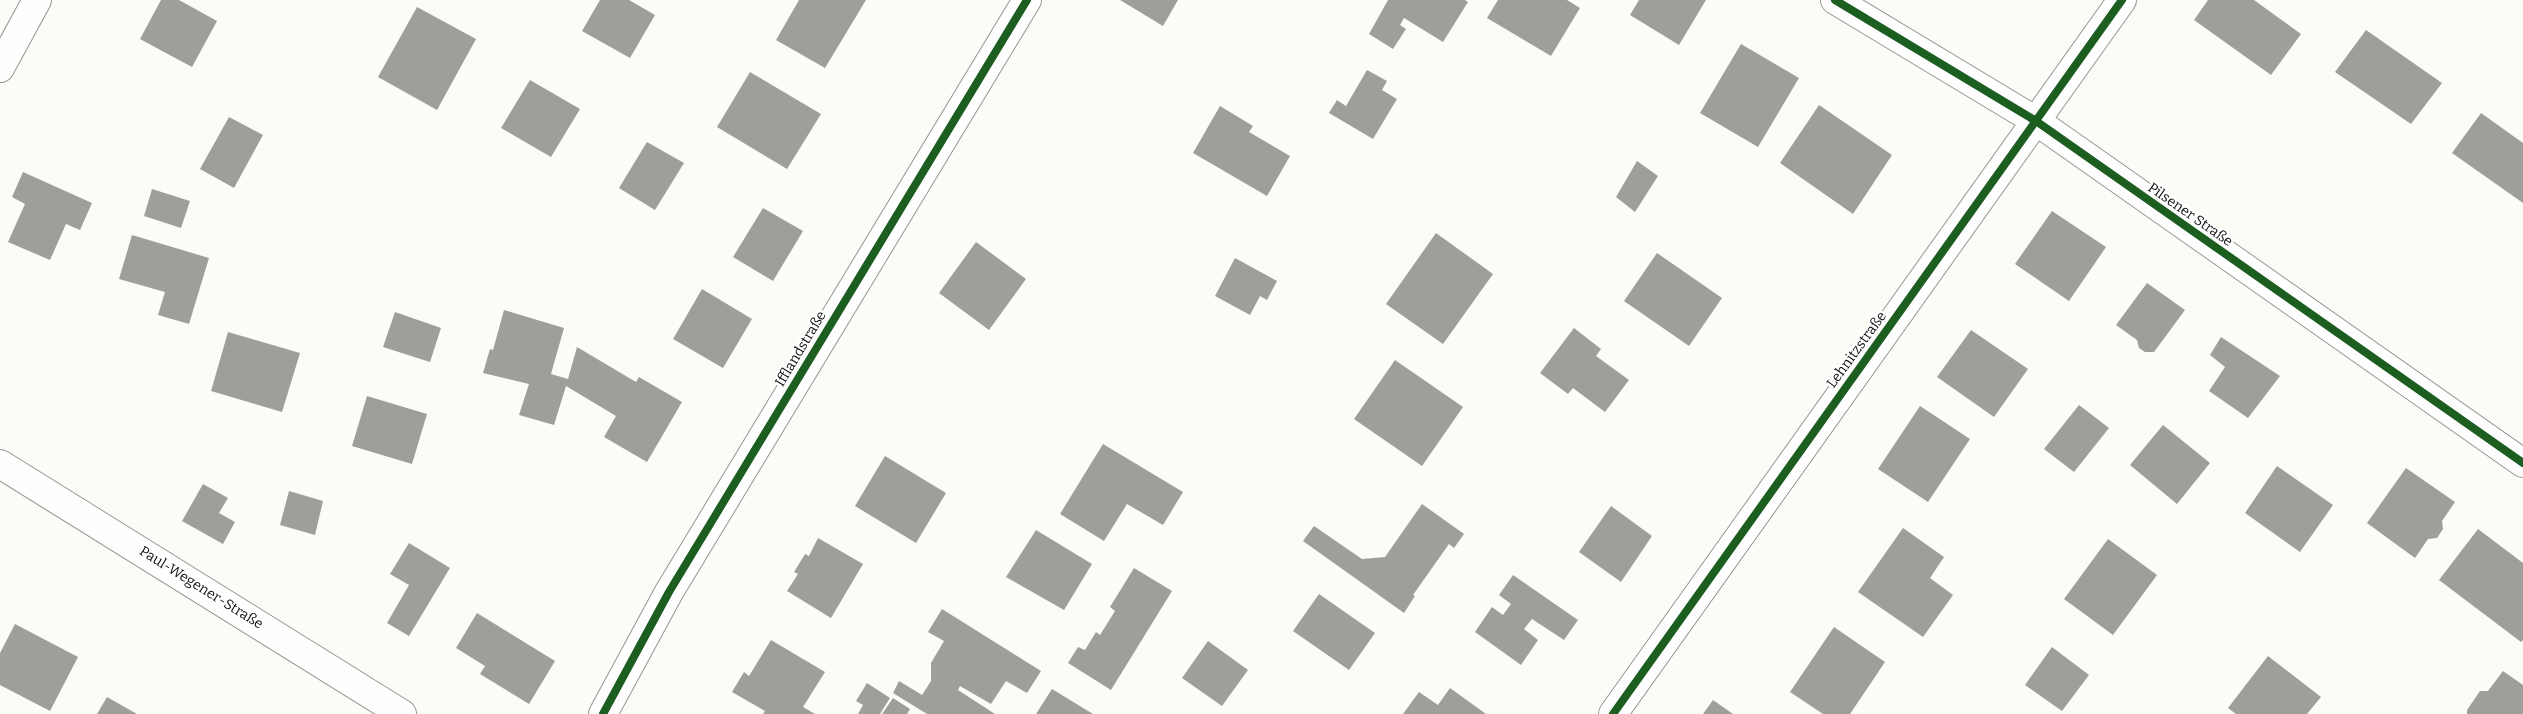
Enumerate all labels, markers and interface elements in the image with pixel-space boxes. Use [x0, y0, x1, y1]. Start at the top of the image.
street label: Pilsener Straße [2144, 180, 2236, 250]
street label: Ifflandstraße [772, 308, 830, 390]
street label: Lehnitzstraße [1824, 308, 1890, 392]
street label: Paul-Wegener-Straße [136, 543, 266, 633]

